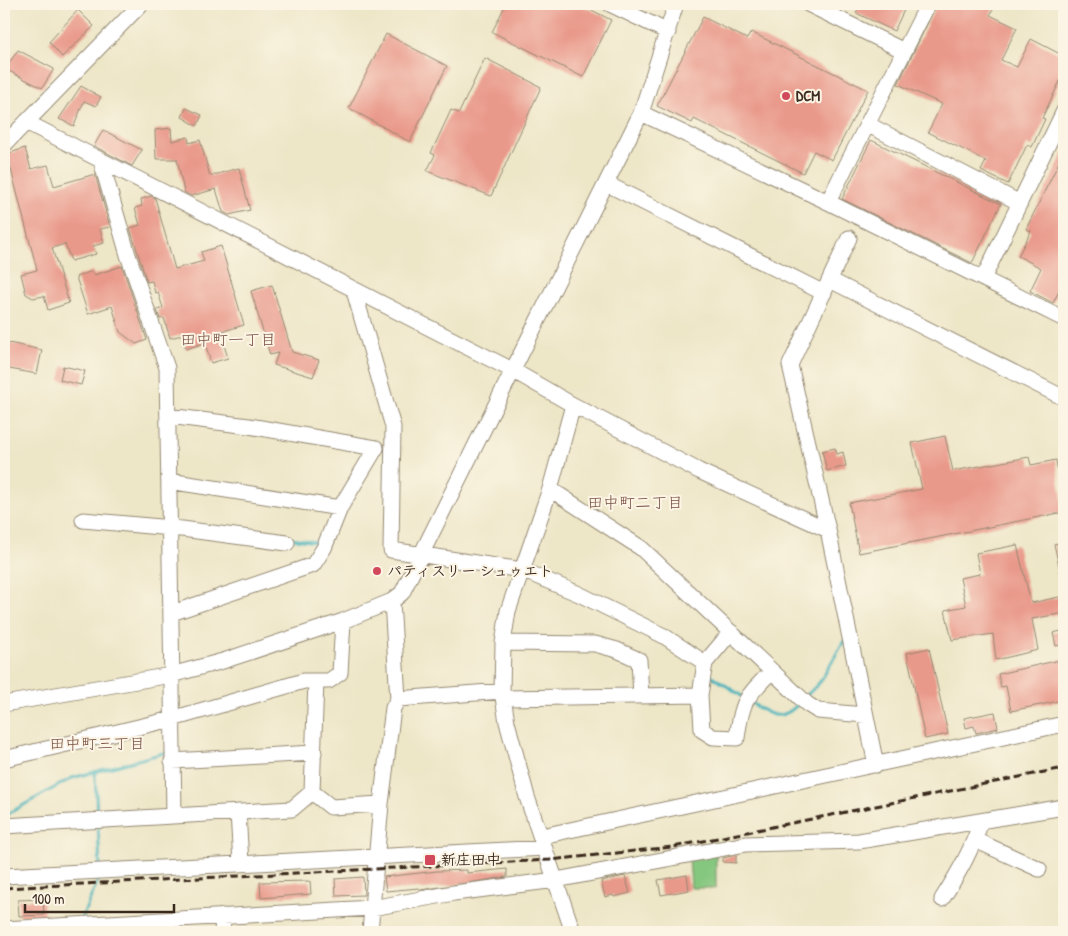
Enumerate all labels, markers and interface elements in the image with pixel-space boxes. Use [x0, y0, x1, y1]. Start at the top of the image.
place label: DCM [796, 85, 820, 106]
marker: DCM [780, 90, 792, 102]
district label: 田中町一丁目 [180, 328, 276, 350]
district label: 田中町二丁目 [587, 491, 683, 513]
place label: パティスリー シュゥエト [387, 560, 553, 581]
marker: パティスリー シュゥエト [371, 565, 383, 577]
district label: 田中町三丁目 [49, 732, 145, 754]
place label: 新庄田中 [441, 849, 501, 870]
marker: 新庄田中 [423, 853, 437, 867]
scale bar [25, 881, 174, 913]
text: 100 m [32, 888, 65, 909]

